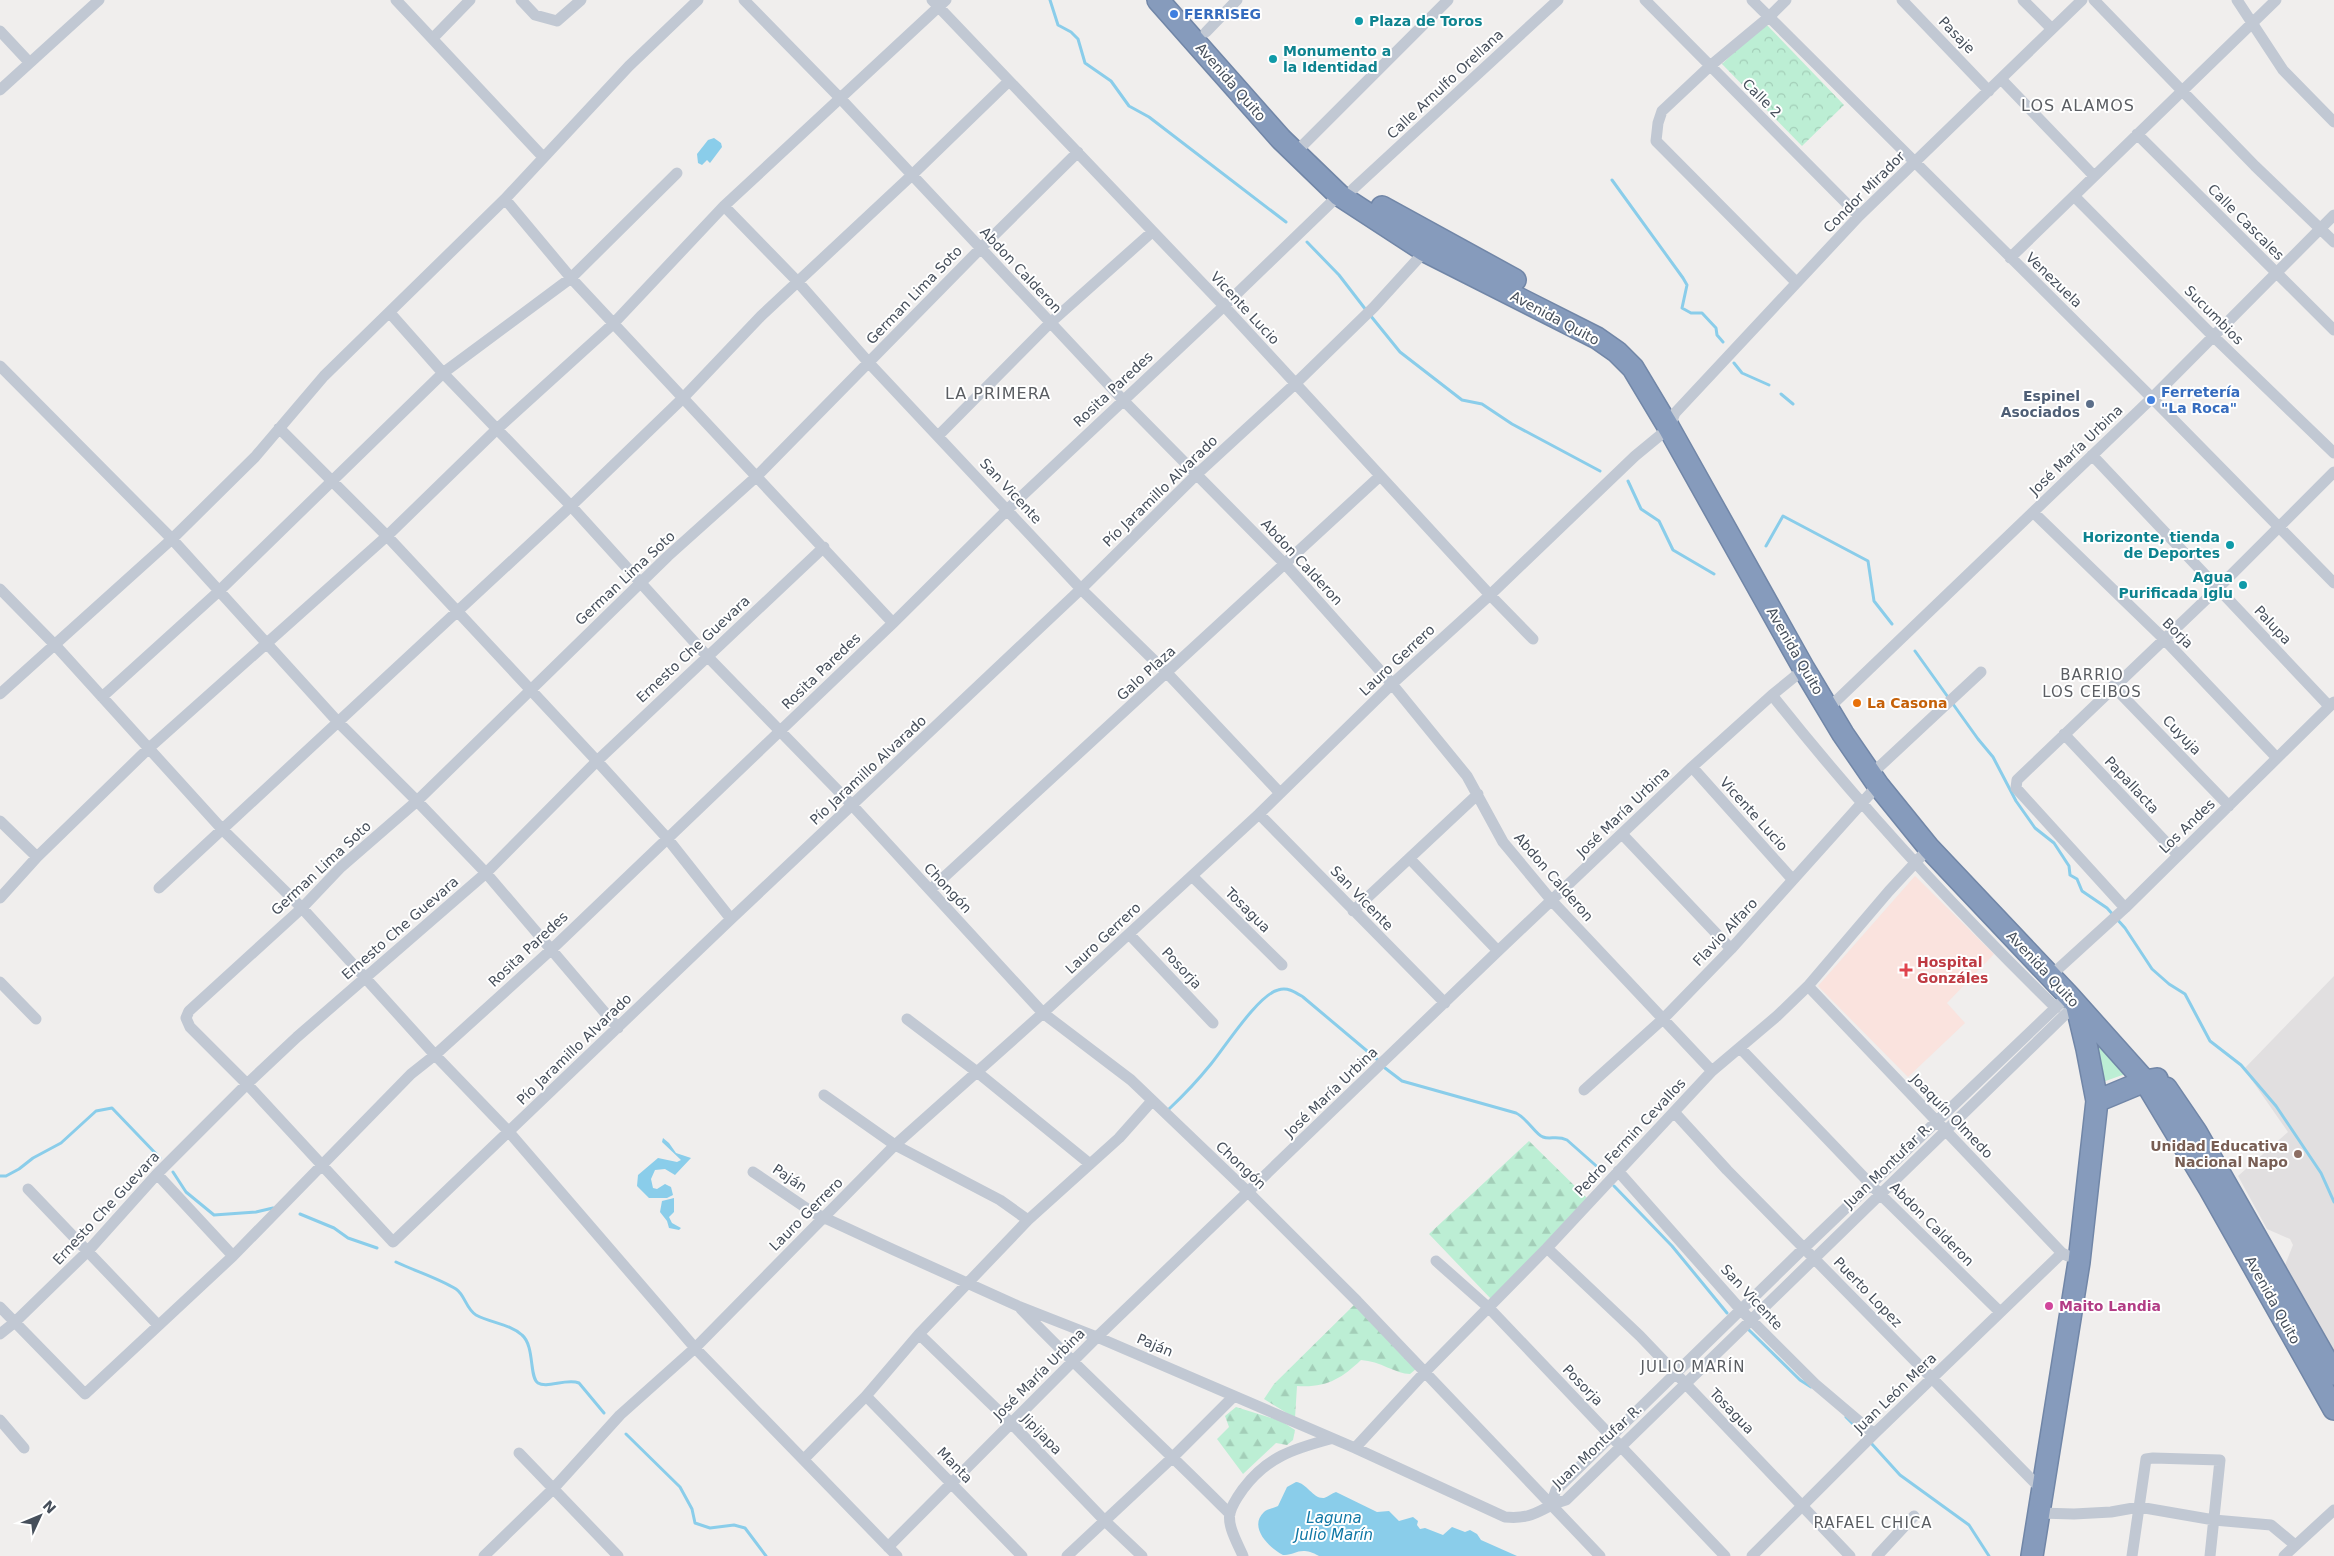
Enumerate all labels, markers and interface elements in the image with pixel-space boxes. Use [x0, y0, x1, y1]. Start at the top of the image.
place label: FERRISEG [1184, 6, 1261, 22]
marker: FERRISEG [1168, 8, 1180, 20]
place label: Plaza de Toros [1369, 13, 1483, 29]
street label: Pasaje [1936, 13, 1978, 57]
marker: Plaza de Toros [1353, 15, 1365, 27]
street label: Calle Arnulfo Orellana [1384, 26, 1506, 142]
street label: Avenida Quito [1193, 40, 1269, 124]
place label: Monumento a la Identidad [1283, 43, 1391, 75]
marker: Monumento a la Identidad [1267, 53, 1279, 65]
street label: Calle 2 [1739, 75, 1785, 121]
district label: LOS ALAMOS [2021, 96, 2135, 115]
street label: Condor Mirador [1820, 148, 1908, 236]
street label: Calle Cascales [2205, 181, 2287, 263]
street label: Abdon Calderon [977, 224, 1065, 316]
street label: German Lima Soto [863, 243, 965, 347]
street label: Venezuela [2023, 249, 2085, 311]
street label: Vicente Lucio [1207, 268, 1283, 348]
street label: Sucumbios [2181, 282, 2247, 348]
street label: Avenida Quito [1508, 288, 1602, 348]
street label: Rosita Paredes [1070, 348, 1156, 430]
district label: LA PRIMERA [945, 384, 1051, 403]
place label: Ferretería "La Roca" [2161, 384, 2240, 416]
place label: Espinel Asociados [2001, 388, 2080, 420]
marker: Ferretería "La Roca" [2145, 394, 2157, 406]
marker: Espinel Asociados [2084, 398, 2096, 410]
street label: José María Urbina [2026, 402, 2126, 499]
street label: Pío Jaramillo Alvarado [1099, 432, 1221, 550]
street label: San Vicente [977, 455, 1045, 527]
street label: Abdon Calderon [1258, 516, 1346, 608]
street label: German Lima Soto [572, 528, 678, 628]
place label: Horizonte, tienda de Deportes [2082, 529, 2220, 561]
marker: Horizonte, tienda de Deportes [2224, 539, 2236, 551]
place label: Agua Purificada Iglu [2119, 569, 2233, 601]
marker: Agua Purificada Iglu [2237, 579, 2249, 591]
street label: Ernesto Che Guevara [633, 592, 753, 706]
street label: Palupa [2251, 602, 2295, 648]
street label: Avenida Quito [1764, 604, 1826, 698]
street label: Borja [2159, 614, 2197, 652]
street label: Lauro Gerrero [1356, 621, 1438, 699]
street label: Rosita Paredes [779, 630, 863, 712]
street label: Galo Plaza [1113, 643, 1179, 703]
district label: BARRIO LOS CEIBOS [2042, 666, 2142, 701]
place label: La Casona [1867, 695, 1947, 711]
marker: La Casona [1851, 697, 1863, 709]
street label: Pío Jaramillo Alvarado [807, 712, 929, 828]
street label: Cuyuja [2159, 712, 2205, 758]
street label: Papallacta [2102, 753, 2162, 817]
street label: José María Urbina [1573, 764, 1673, 861]
street label: Vicente Lucio [1717, 774, 1791, 854]
street label: Los Andes [2156, 796, 2218, 856]
street label: German Lima Soto [268, 818, 374, 918]
street label: Abdon Calderon [1511, 830, 1597, 924]
street label: Chongón [921, 860, 975, 916]
street label: San Vicente [1327, 863, 1397, 933]
street label: Ernesto Che Guevara [339, 873, 461, 983]
street label: Tosagua [1222, 884, 1274, 936]
street label: Flavio Alfaro [1690, 895, 1760, 969]
street label: Lauro Gerrero [1062, 899, 1144, 977]
street label: Rosita Paredes [485, 908, 571, 990]
street label: Avenida Quito [2004, 928, 2082, 1010]
street label: Posorja [1159, 944, 1205, 992]
place label: Hospital Gonzáles [1917, 954, 1988, 986]
marker: Hospital Gonzáles [1899, 963, 1913, 977]
street label: Pío Jaramillo Alvarado [513, 990, 635, 1108]
street label: José María Urbina [1281, 1044, 1381, 1141]
street label: Joaquín Olmedo [1907, 1070, 1996, 1161]
street label: Pedro Fermin Cevallos [1571, 1075, 1689, 1199]
street label: Juan Montufar R. [1840, 1119, 1935, 1212]
street label: Chongón [1213, 1138, 1269, 1192]
place label: Unidad Educativa Nacional Napo [2150, 1138, 2288, 1170]
street label: Ernesto Che Guevara [49, 1148, 163, 1268]
marker: Unidad Educativa Nacional Napo [2292, 1148, 2304, 1160]
street label: Paján [770, 1161, 810, 1195]
street label: Lauro Gerrero [766, 1174, 846, 1254]
street label: Abdon Calderon [1887, 1179, 1977, 1269]
street label: Avenida Quito [2242, 1253, 2304, 1347]
street label: Puerto Lopez [1831, 1254, 1905, 1330]
street label: San Vicente [1718, 1261, 1786, 1333]
place label: Maito Landia [2059, 1298, 2161, 1314]
marker: Maito Landia [2043, 1300, 2055, 1312]
street label: José María Urbina [989, 1325, 1088, 1424]
street label: Paján [1135, 1330, 1175, 1360]
street label: Juan León Mera [1850, 1350, 1939, 1437]
district label: JULIO MARÍN [1639, 1357, 1746, 1376]
street label: Posorja [1560, 1361, 1606, 1409]
street label: Tosagua [1706, 1384, 1758, 1437]
street label: Juan Montufar R. [1548, 1401, 1645, 1492]
street label: Jipijapa [1018, 1409, 1065, 1458]
street label: Manta [934, 1444, 976, 1486]
north arrow [15, 1491, 65, 1541]
text: N [40, 1497, 59, 1517]
water label: Laguna Julio Marín [1292, 1509, 1373, 1544]
district label: RAFAEL CHICA [1813, 1514, 1933, 1532]

